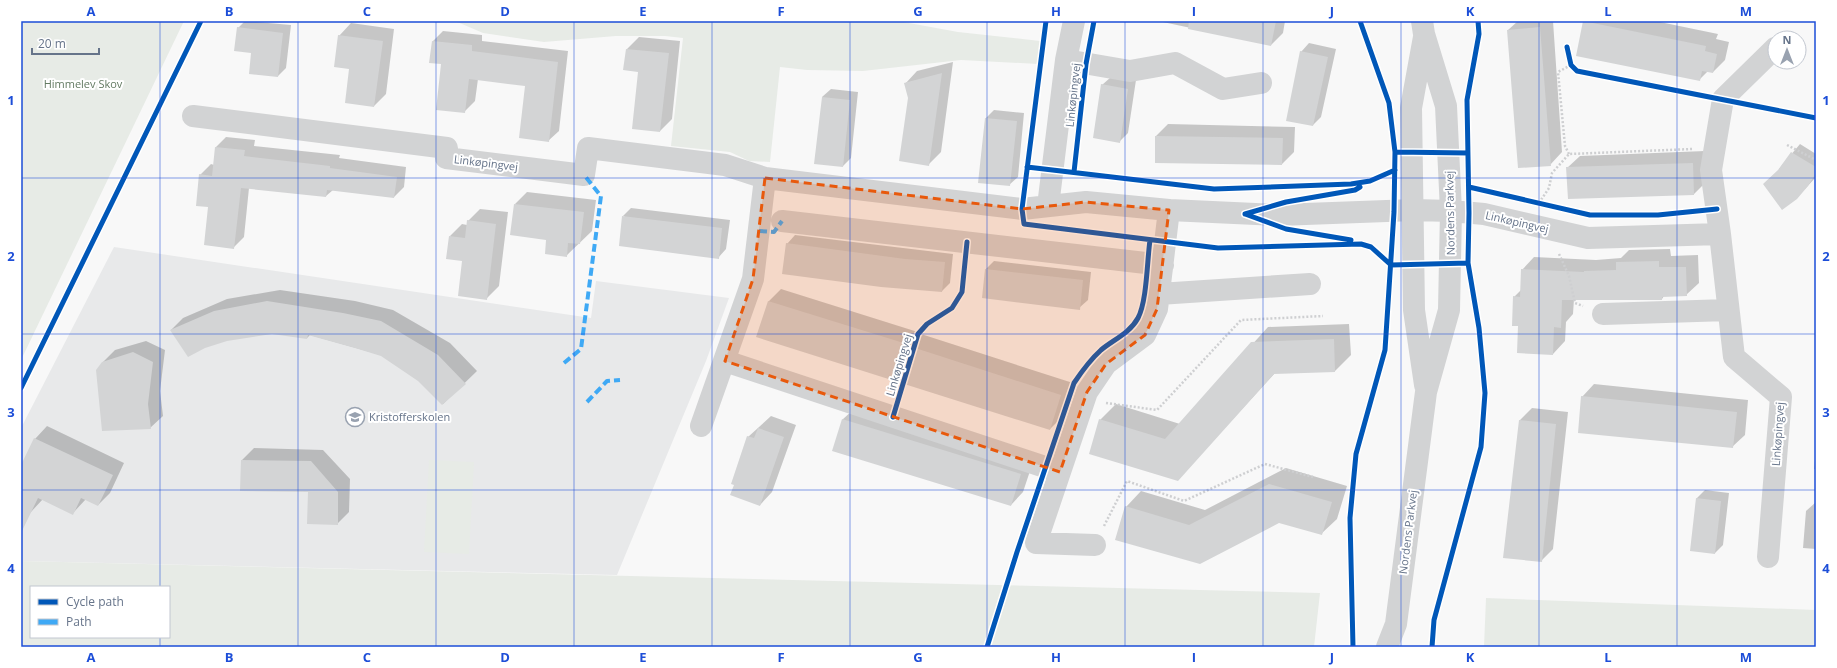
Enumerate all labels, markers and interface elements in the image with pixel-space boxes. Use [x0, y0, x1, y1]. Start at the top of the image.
text: A [87, 2, 96, 20]
text: B [225, 2, 234, 20]
text: C [363, 2, 371, 20]
text: D [500, 2, 510, 20]
text: E [639, 2, 647, 20]
text: F [777, 2, 785, 20]
text: G [913, 2, 923, 20]
text: H [1051, 2, 1061, 20]
text: I [1192, 2, 1196, 20]
text: J [1329, 2, 1334, 20]
text: K [1466, 2, 1475, 20]
text: L [1604, 2, 1612, 20]
text: M [1740, 2, 1752, 20]
scale bar [32, 30, 99, 56]
north arrow [1767, 30, 1807, 70]
text: N [1783, 32, 1791, 47]
text: 20 m [38, 35, 66, 52]
street label: Linkøpingvej [1062, 62, 1083, 128]
park label: Himmelev Skov [44, 76, 123, 91]
text: 1 [7, 91, 15, 109]
text: 1 [1822, 91, 1830, 109]
street label: Linkøpingvej [453, 151, 519, 174]
street label: Nordens Parkvej [1441, 171, 1458, 255]
street label: Linkøpingvej [1484, 207, 1550, 236]
text: 2 [7, 247, 15, 265]
text: 2 [1822, 247, 1830, 265]
street label: Linkøpingvej [882, 332, 915, 398]
street label: Linkøpingvej [1768, 401, 1787, 467]
text: 3 [7, 403, 15, 421]
text: 3 [1822, 403, 1830, 421]
school or university icon: Kristofferskolen [344, 406, 366, 428]
place label: Kristofferskolen [369, 409, 450, 424]
street label: Nordens Parkvej [1395, 489, 1420, 575]
text: 4 [7, 559, 15, 577]
text: 4 [1822, 559, 1830, 577]
legend [30, 586, 170, 638]
text: Cycle path [66, 593, 124, 610]
text: Path [66, 613, 92, 630]
text: A [87, 648, 96, 666]
text: B [225, 648, 234, 666]
text: C [363, 648, 371, 666]
text: D [500, 648, 510, 666]
text: E [639, 648, 647, 666]
text: F [777, 648, 785, 666]
text: G [913, 648, 923, 666]
text: H [1051, 648, 1061, 666]
text: I [1192, 648, 1196, 666]
text: J [1329, 648, 1334, 666]
text: K [1466, 648, 1475, 666]
text: L [1604, 648, 1612, 666]
text: M [1740, 648, 1752, 666]

